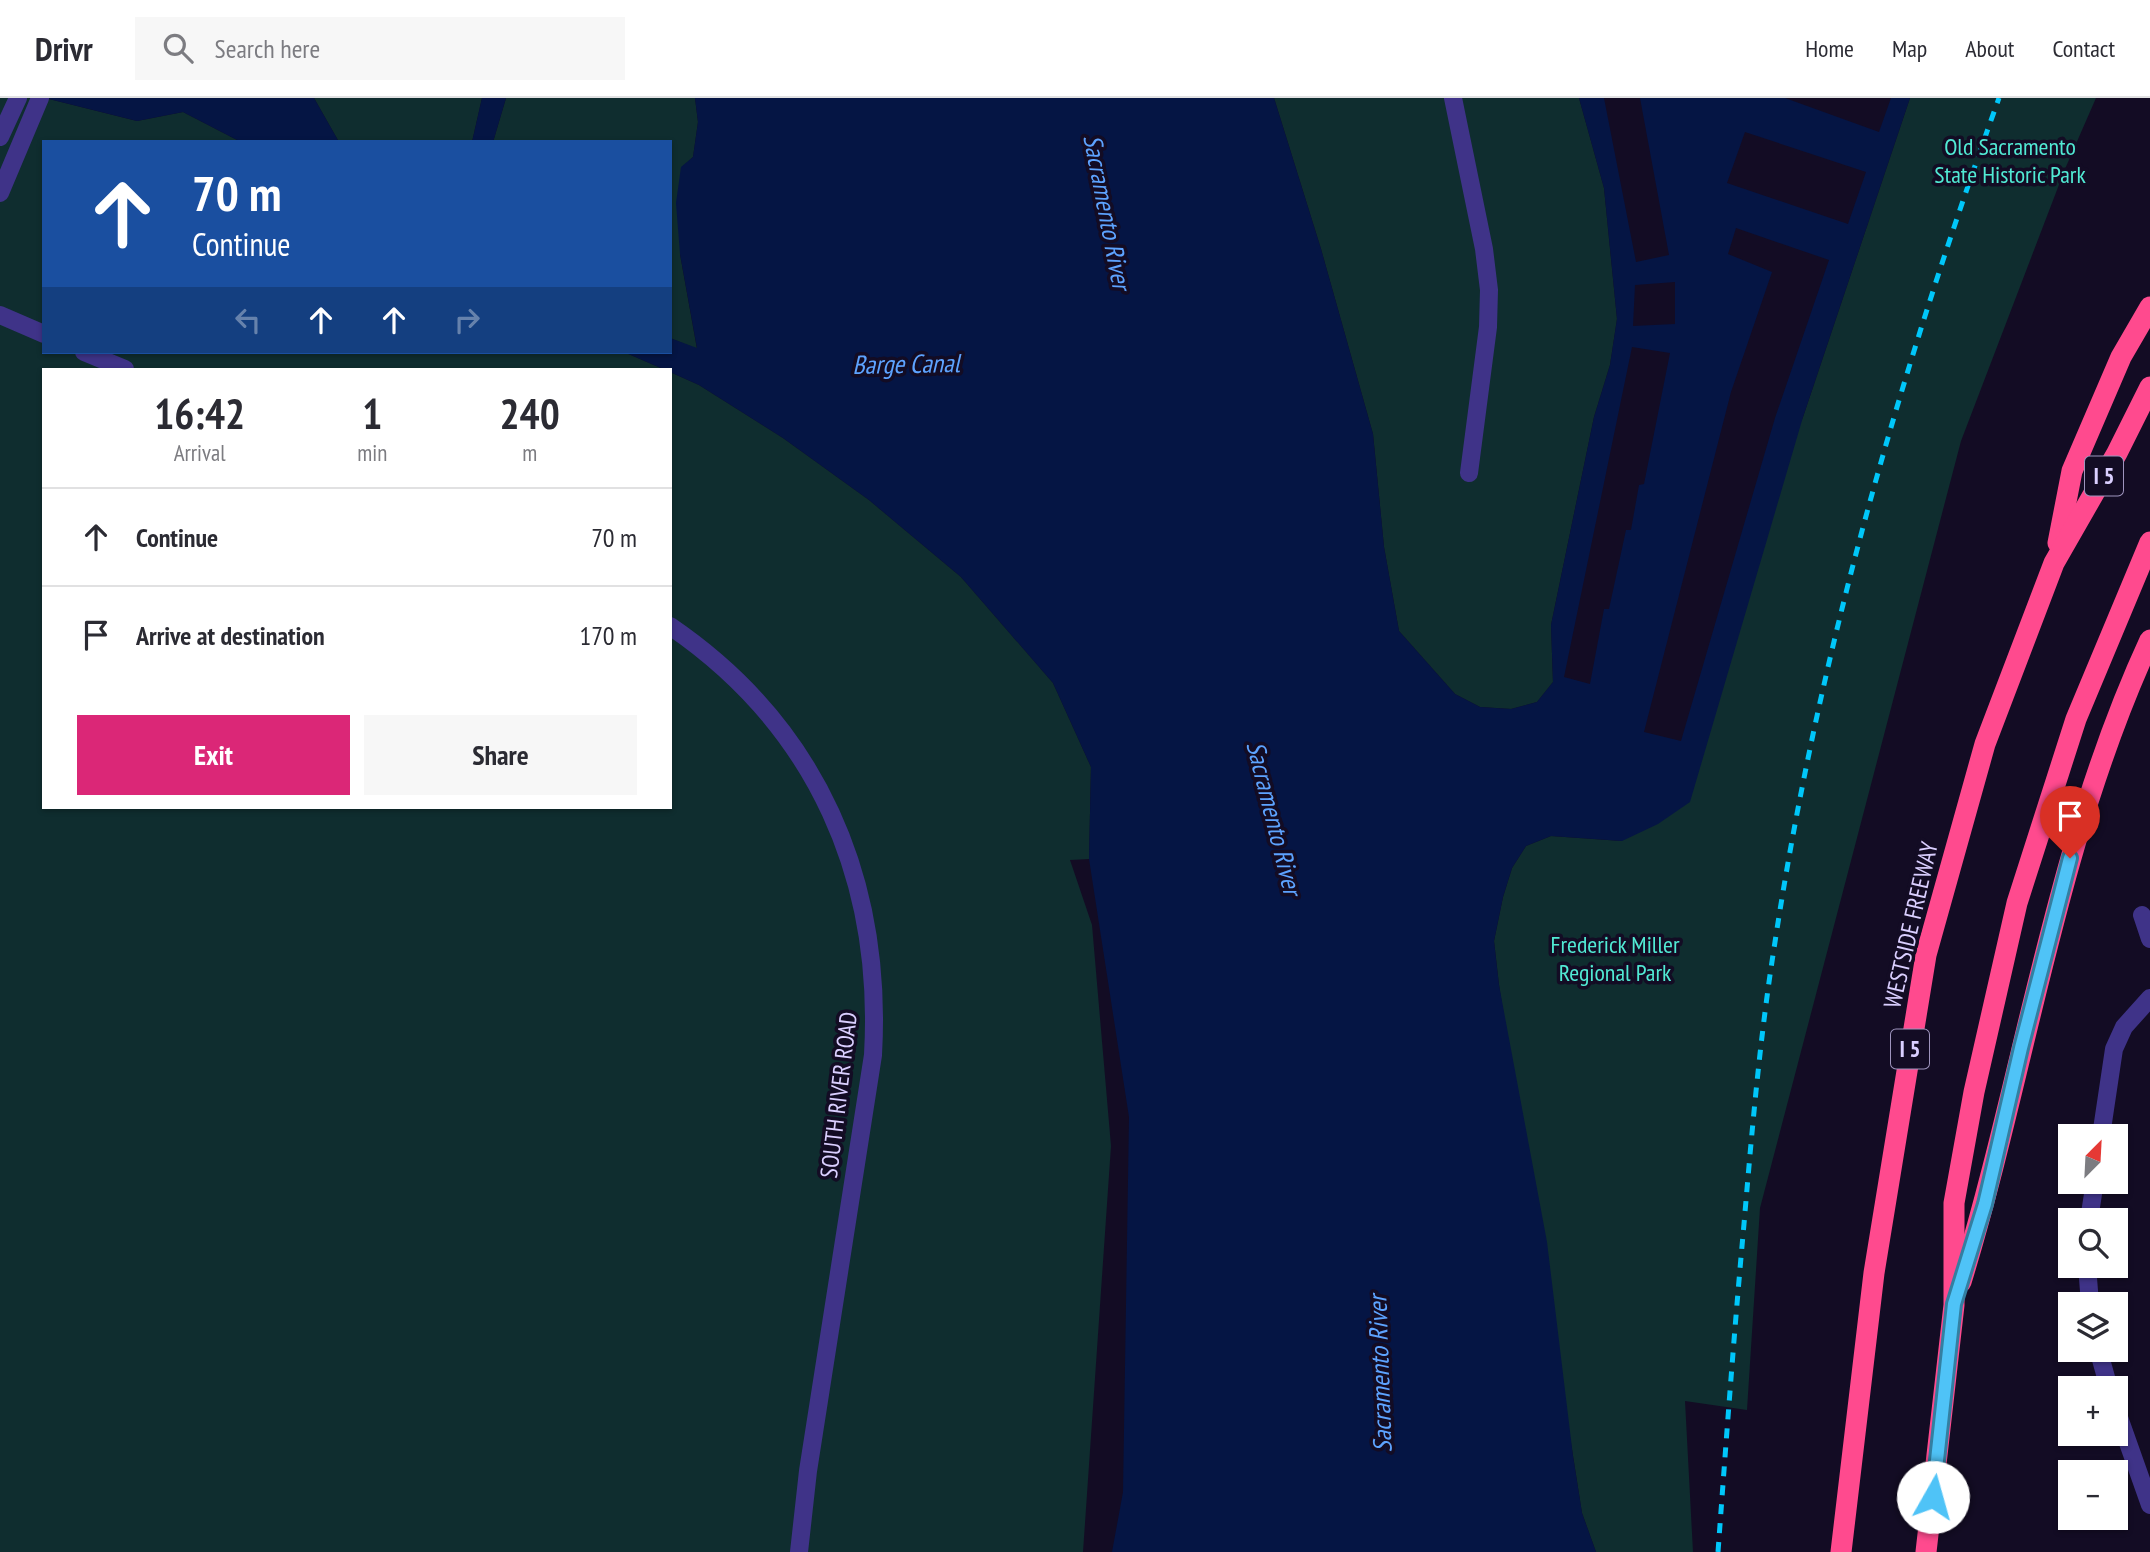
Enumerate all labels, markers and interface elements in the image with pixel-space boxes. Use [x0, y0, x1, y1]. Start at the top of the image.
search box [135, 17, 625, 80]
text: Drivr [35, 27, 93, 70]
icon: search [159, 29, 197, 67]
text: Search here [215, 32, 320, 65]
text: Home [1805, 33, 1854, 64]
text: Map [1892, 33, 1927, 64]
text: About [1965, 33, 2014, 64]
text: Contact [2052, 33, 2115, 64]
park label: Old Sacramento State Historic Park [1934, 131, 2086, 190]
water label: Sacramento River [1076, 132, 1139, 296]
text: 70 m [192, 161, 281, 225]
icon: ahead [77, 168, 168, 259]
text: Continue [192, 223, 291, 265]
icon: left [229, 301, 267, 339]
icon: ahead [302, 301, 340, 339]
icon: ahead [375, 301, 413, 339]
icon: right [448, 301, 486, 339]
water label: Barge Canal [852, 346, 963, 381]
text: 16:42 [154, 386, 245, 441]
text: 1 [362, 386, 382, 441]
text: 240 [500, 386, 560, 441]
text: Arrival [174, 438, 226, 467]
text: min [357, 438, 387, 467]
text: m [522, 438, 537, 467]
road number: I 5 [2085, 456, 2123, 496]
icon: ahead [77, 518, 115, 556]
text: Continue [136, 521, 218, 554]
text: 70 m [591, 521, 637, 554]
icon: arrive [77, 616, 115, 654]
text: Arrive at destination [136, 619, 325, 652]
text: 170 m [579, 619, 637, 652]
button: Exit [77, 715, 350, 795]
button: Share [364, 715, 637, 795]
water label: Sacramento River [1239, 738, 1310, 902]
pin [2040, 786, 2100, 858]
icon: arrive [2051, 797, 2089, 835]
street label: WESTSIDE FREEWAY [1876, 839, 1945, 1011]
park label: Frederick Miller Regional Park [1550, 929, 1680, 988]
street label: SOUTH RIVER ROAD [813, 1010, 864, 1180]
road number: I 5 [1891, 1030, 1929, 1068]
north arrow [2058, 1124, 2128, 1194]
map controls [2058, 1124, 2128, 1530]
button: search [2058, 1208, 2128, 1278]
water label: Sacramento River [1360, 1291, 1399, 1453]
button: layers [2058, 1292, 2128, 1362]
button: + [2058, 1376, 2128, 1446]
position arrow [1896, 1460, 1970, 1534]
button: − [2058, 1460, 2128, 1530]

